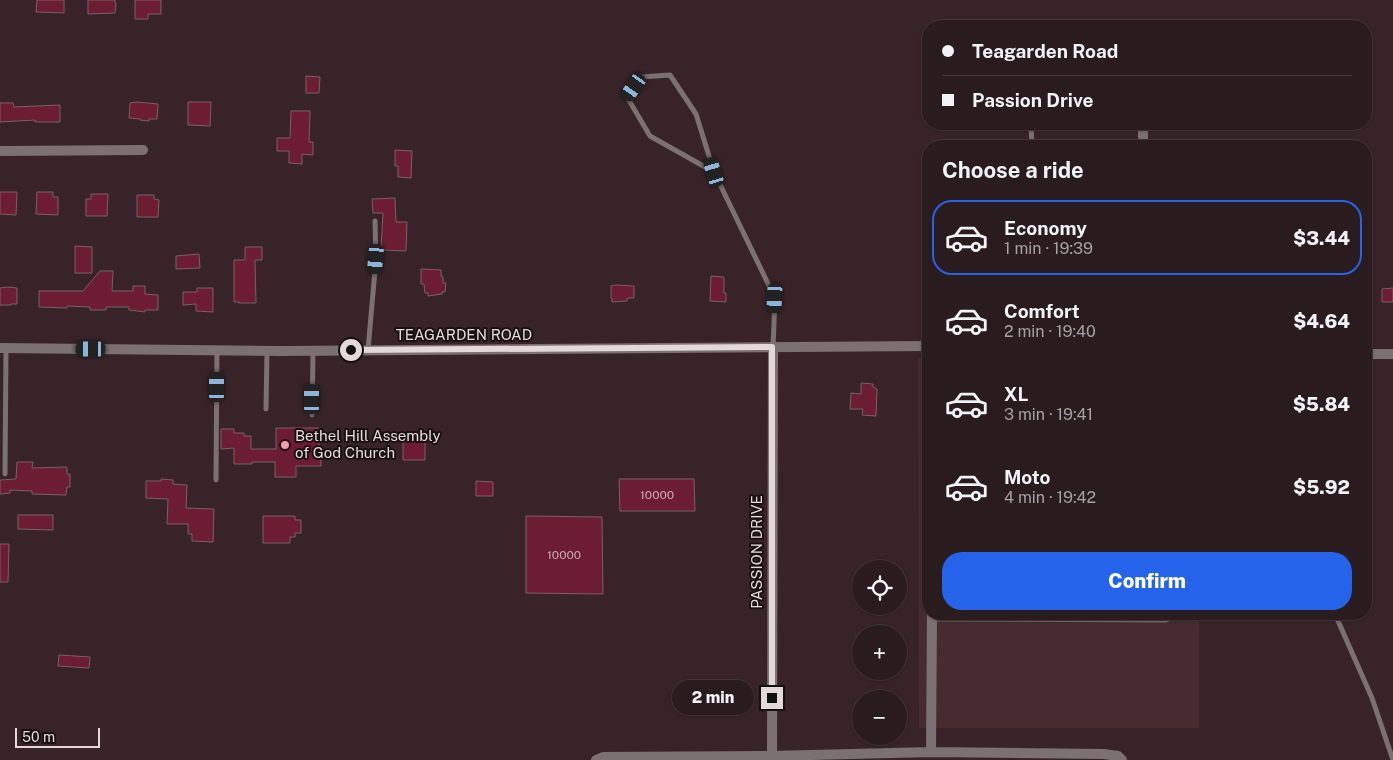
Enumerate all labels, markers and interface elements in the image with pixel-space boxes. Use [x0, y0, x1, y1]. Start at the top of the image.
text: Teagarden Road [972, 40, 1118, 62]
car [619, 70, 648, 104]
text: Passion Drive [972, 89, 1093, 111]
car [702, 155, 725, 189]
text: Choose a ride [942, 157, 1084, 183]
icon: car [944, 215, 989, 260]
text: Economy [1004, 217, 1087, 239]
text: $3.44 [1293, 227, 1350, 249]
text: 1 min · 19:39 [1004, 239, 1093, 258]
car [367, 243, 384, 275]
car [766, 283, 783, 313]
icon: car [944, 298, 989, 343]
text: Comfort [1004, 300, 1080, 322]
text: $4.64 [1293, 310, 1350, 332]
text: 2 min · 19:40 [1004, 322, 1096, 341]
street label: TEAGARDEN ROAD [396, 326, 532, 343]
route start [340, 339, 362, 361]
car [76, 342, 106, 357]
car [209, 372, 224, 402]
icon: car [944, 381, 989, 426]
text: XL [1004, 383, 1029, 405]
car [304, 384, 319, 414]
text: $5.84 [1293, 393, 1350, 415]
text: 3 min · 19:41 [1004, 405, 1093, 424]
place label: Bethel Hill Assembly of God Church [295, 427, 441, 461]
marker: Bethel Hill Assembly of God Church [279, 439, 291, 451]
icon: car [944, 464, 989, 509]
text: Moto [1004, 466, 1050, 488]
text: $5.92 [1293, 476, 1350, 498]
house number: 10000 [640, 488, 674, 502]
text: 4 min · 19:42 [1004, 488, 1096, 507]
street label: PASSION DRIVE [748, 495, 765, 609]
house number: 10000 [547, 548, 581, 562]
button: Confirm [942, 552, 1352, 610]
map controls [852, 560, 907, 745]
button: locate [852, 560, 907, 615]
button: + [852, 625, 907, 680]
callout: 2 min [672, 680, 754, 716]
route end [761, 687, 783, 709]
text: 2 min [692, 688, 734, 707]
button: − [852, 690, 907, 745]
scale bar [15, 725, 100, 748]
text: 50 m [22, 729, 55, 745]

